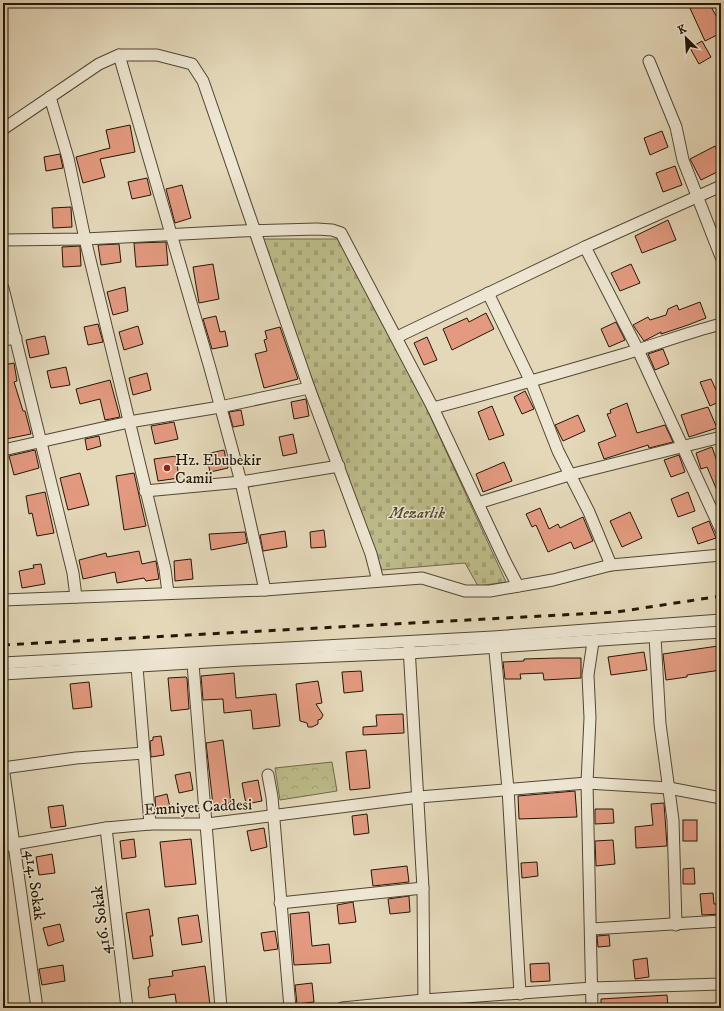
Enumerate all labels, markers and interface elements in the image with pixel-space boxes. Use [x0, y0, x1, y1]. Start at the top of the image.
north arrow [666, 18, 706, 58]
text: K [676, 22, 689, 38]
place label: Hz. Ebubekir Camii [175, 450, 261, 488]
marker: Hz. Ebubekir Camii [162, 463, 172, 473]
park label: Mezarlık [388, 503, 445, 523]
street label: Emniyet Caddesi [144, 794, 253, 820]
street label: 414. Sokak [20, 849, 50, 922]
street label: 416. Sokak [87, 884, 115, 956]

